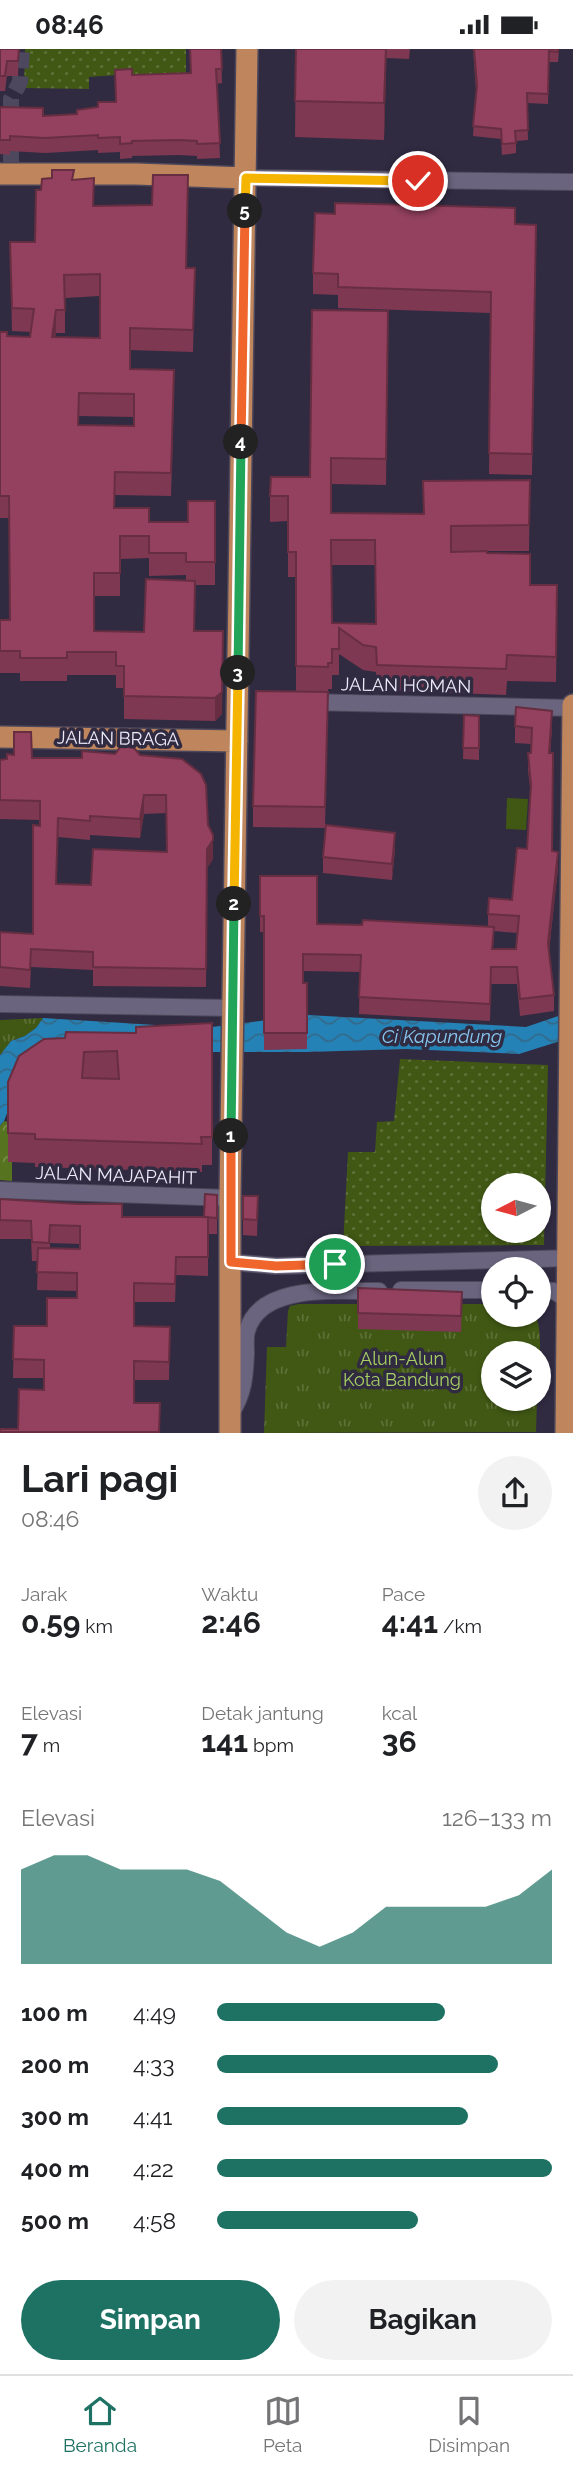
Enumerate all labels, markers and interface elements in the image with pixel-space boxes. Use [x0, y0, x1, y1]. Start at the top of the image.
text: 08:46 [35, 10, 104, 40]
pin [388, 151, 448, 211]
icon: check [399, 162, 437, 200]
pin: 5 [228, 193, 262, 229]
text: 5 [239, 199, 250, 221]
pin: 4 [224, 425, 258, 459]
text: 4 [235, 430, 246, 452]
pin: 3 [220, 655, 256, 691]
text: 3 [232, 661, 243, 683]
street label: JALAN HOMAN [341, 673, 471, 697]
street label: JALAN BRAGA [57, 726, 179, 750]
pin: 2 [216, 887, 252, 921]
text: 2 [228, 892, 239, 914]
water label: Ci Kapundung [382, 1025, 502, 1047]
pin: 1 [214, 1119, 248, 1153]
text: 1 [226, 1124, 235, 1146]
street label: JALAN MAJAPAHIT [35, 1162, 197, 1188]
north arrow [481, 1173, 551, 1243]
map controls [481, 1173, 551, 1411]
pin [305, 1234, 365, 1294]
icon: arrive [316, 1245, 354, 1283]
button: locate [481, 1257, 551, 1327]
button: layers [481, 1341, 551, 1411]
park label: Alun-Alun Kota Bandung [343, 1348, 461, 1390]
text: Lari pagi [21, 1456, 178, 1501]
button: share [478, 1456, 552, 1530]
text: 08:46 [21, 1505, 79, 1532]
text: Jarak [21, 1583, 67, 1605]
text: Waktu [201, 1583, 258, 1605]
text: Pace [382, 1583, 425, 1605]
text: 0.59 [21, 1605, 80, 1640]
text: 2:46 [201, 1605, 261, 1640]
text: 4:41 [382, 1605, 438, 1640]
text: km [80, 1615, 113, 1637]
text: /km [438, 1615, 482, 1637]
text: Elevasi [21, 1702, 82, 1724]
text: Detak jantung [201, 1702, 324, 1724]
text: kcal [382, 1702, 417, 1724]
text: 7 [21, 1724, 38, 1759]
text: 141 [201, 1724, 248, 1759]
text: 36 [382, 1724, 417, 1759]
text: m [38, 1734, 60, 1756]
text: bpm [248, 1734, 294, 1756]
text: Elevasi [21, 1804, 95, 1831]
text: 126–133 m [442, 1804, 552, 1831]
text: 100 m [21, 1999, 88, 2026]
text: 4:49 [133, 1999, 176, 2026]
text: 200 m [21, 2051, 89, 2078]
text: 4:33 [133, 2051, 174, 2078]
text: 300 m [21, 2103, 89, 2130]
text: 4:41 [133, 2103, 172, 2130]
text: 400 m [21, 2155, 89, 2182]
text: 4:22 [133, 2155, 174, 2182]
text: 500 m [21, 2207, 89, 2234]
text: 4:58 [133, 2207, 176, 2234]
button: Simpan [21, 2280, 280, 2360]
button: Bagikan [294, 2280, 552, 2360]
tab: Beranda [63, 2392, 137, 2456]
tab: Peta [263, 2392, 302, 2456]
tab: Disimpan [428, 2392, 510, 2456]

